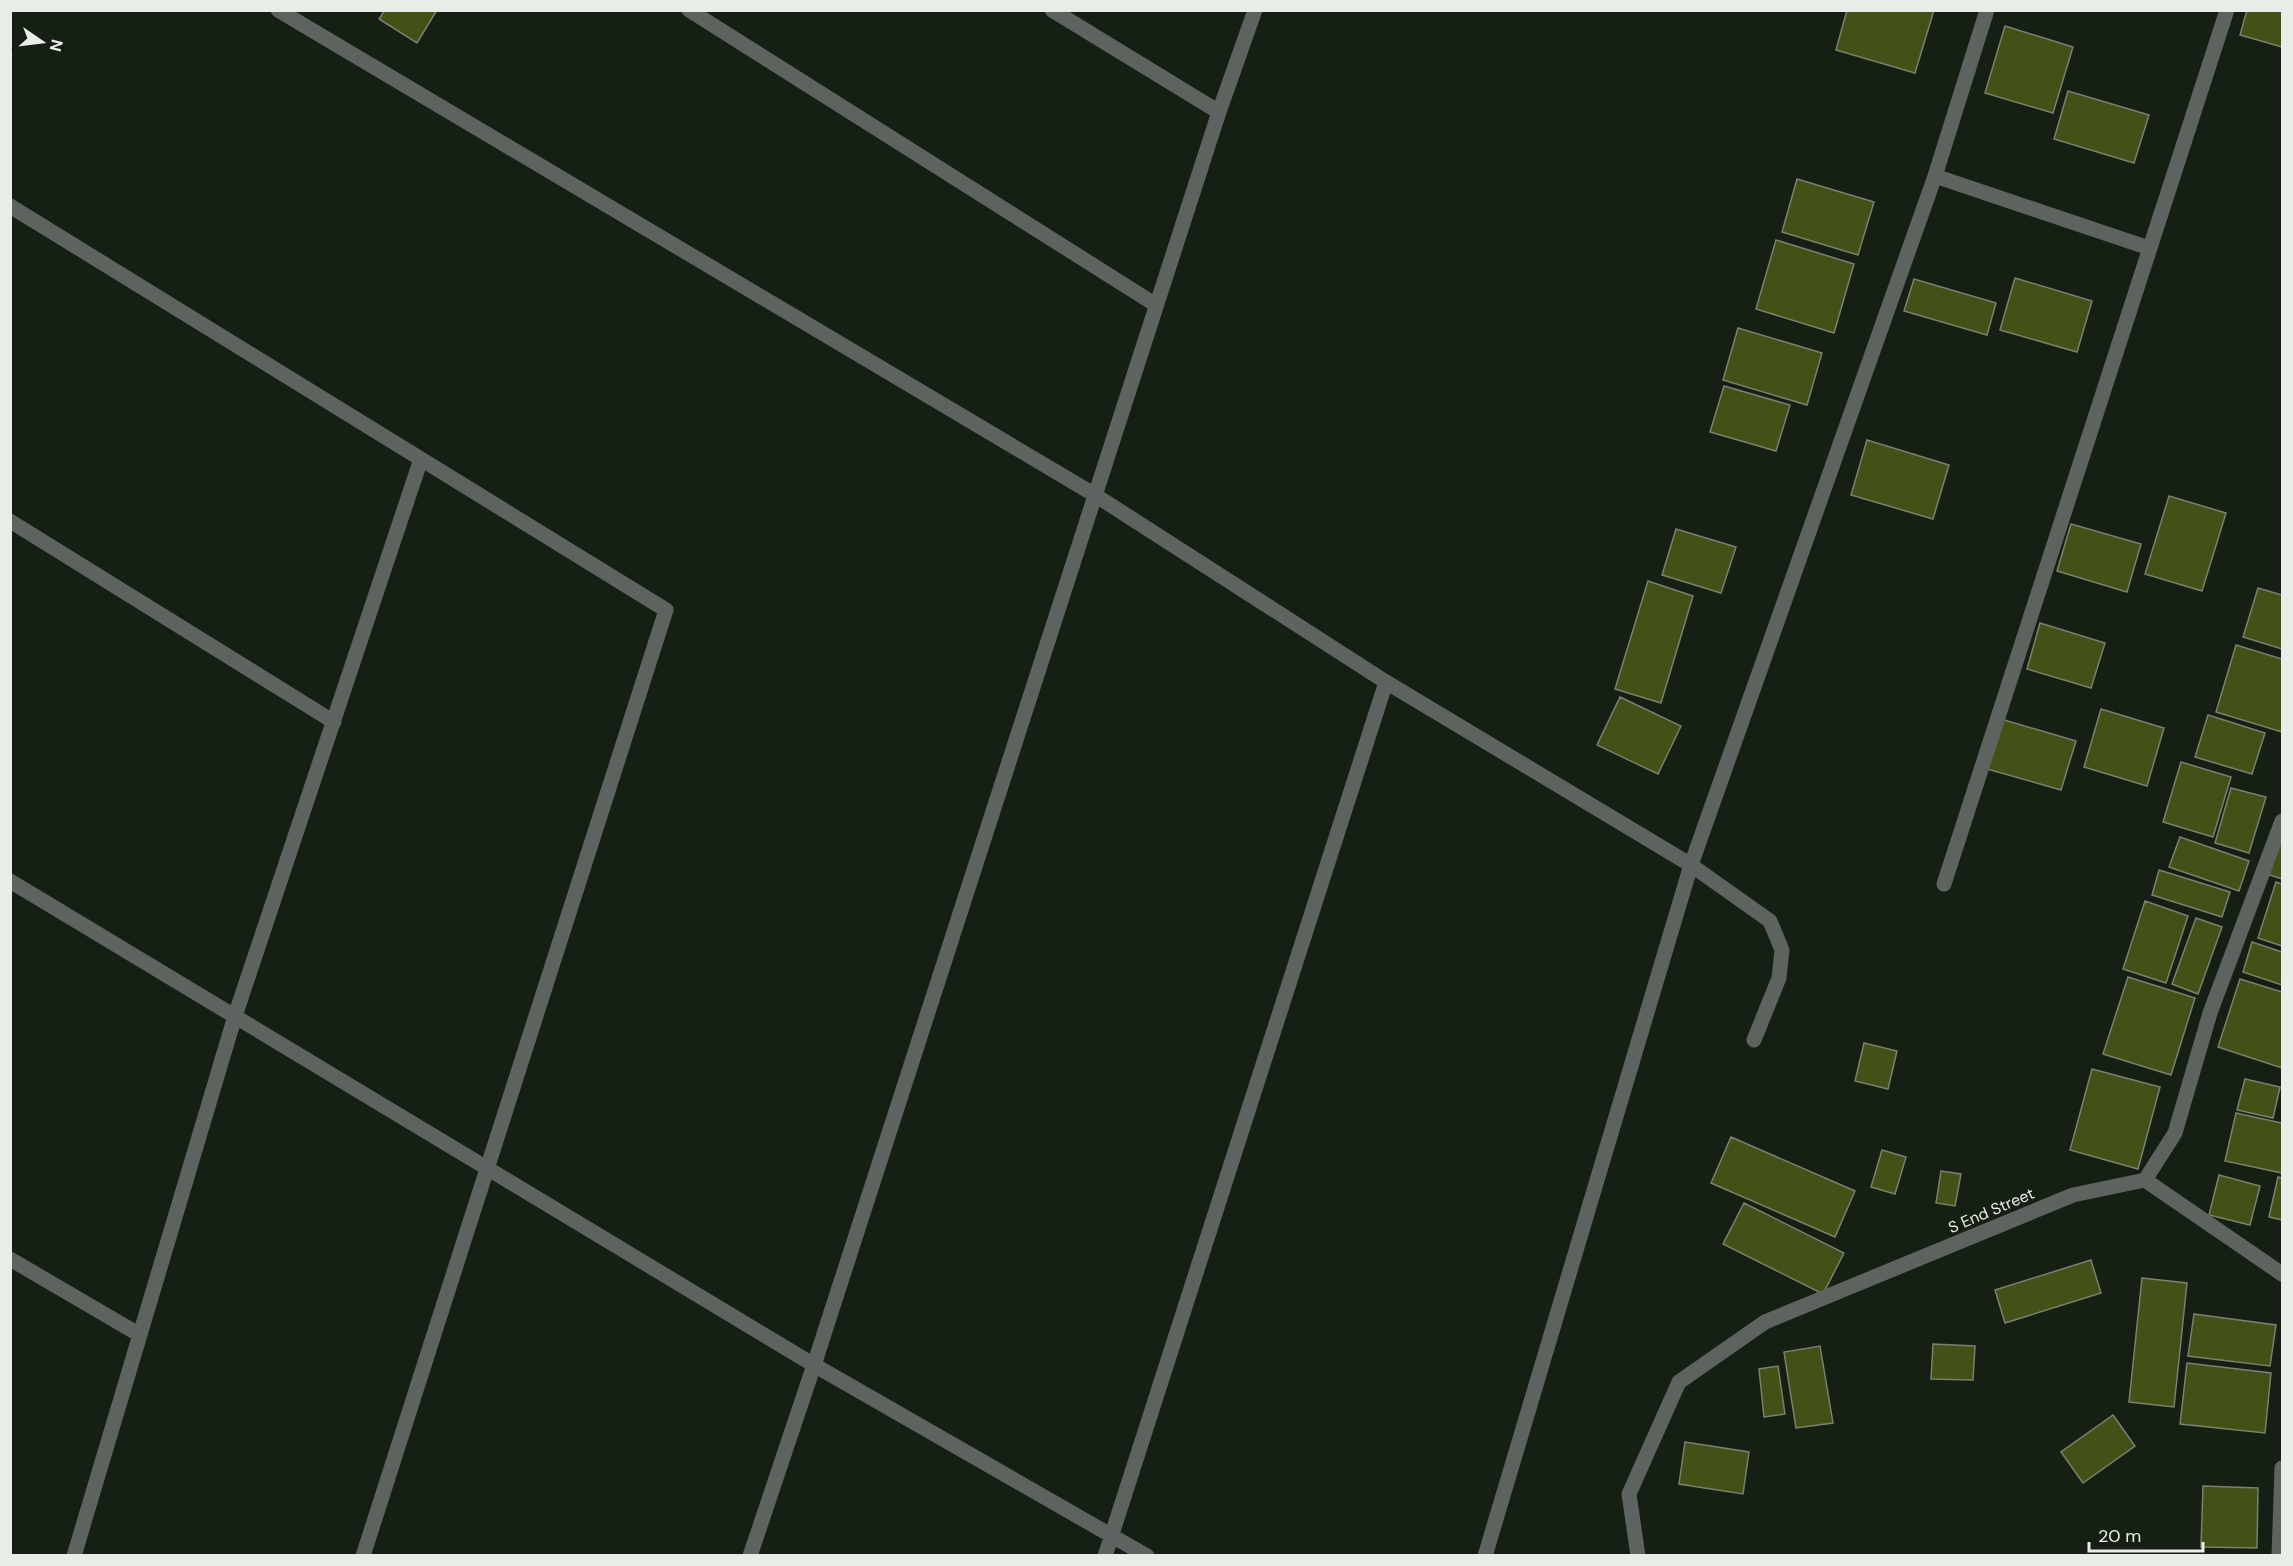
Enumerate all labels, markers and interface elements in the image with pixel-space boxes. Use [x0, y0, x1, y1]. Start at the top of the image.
north arrow [12, 12, 72, 72]
text: N [44, 37, 68, 54]
street label: S End Street [1945, 1183, 2037, 1238]
scale bar [2089, 1515, 2203, 1553]
text: 20 m [2098, 1524, 2141, 1548]

